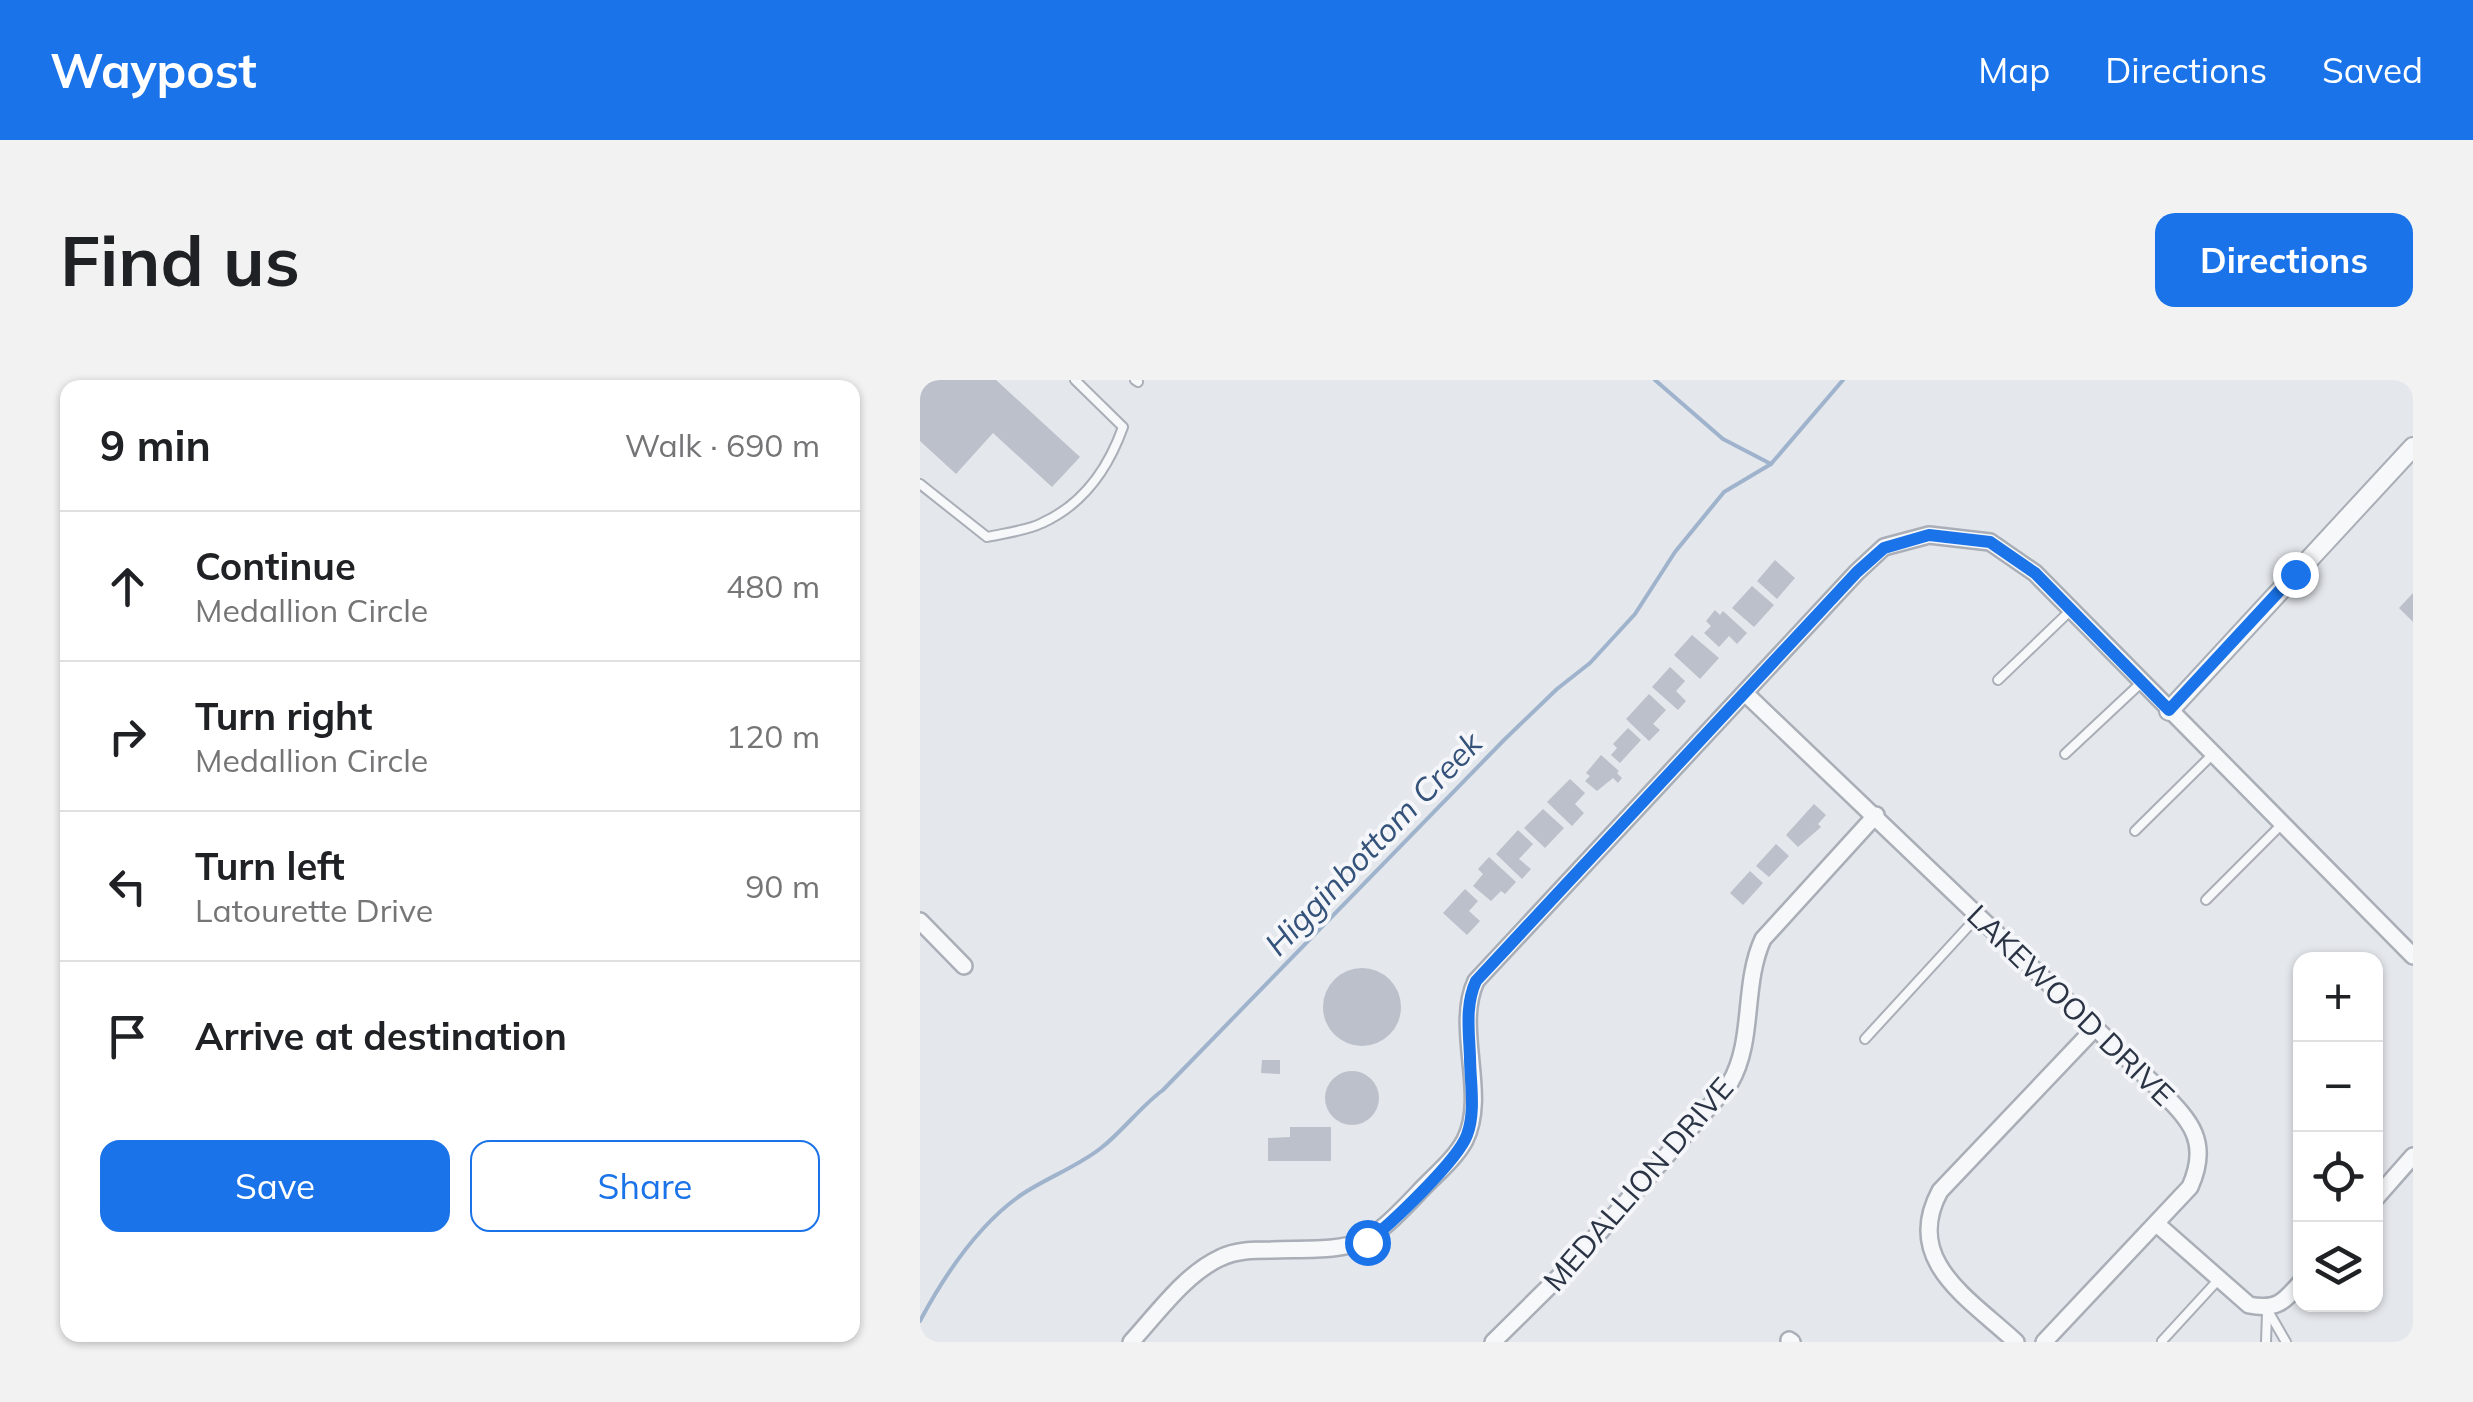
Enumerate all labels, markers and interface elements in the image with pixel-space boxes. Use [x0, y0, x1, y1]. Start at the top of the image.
text: Waypost [50, 40, 257, 100]
text: Map [1978, 48, 2050, 92]
text: Directions [2105, 48, 2267, 92]
text: Saved [2322, 48, 2423, 92]
button: Directions [2155, 213, 2413, 307]
text: Find us [60, 216, 300, 304]
text: 9 min [100, 419, 211, 472]
text: Walk · 690 m [625, 425, 820, 465]
text: Continue [195, 542, 356, 590]
route end [2273, 552, 2319, 598]
icon: ahead [100, 559, 155, 614]
text: 480 m [726, 566, 820, 606]
text: Medallion Circle [195, 590, 428, 630]
text: Turn right [195, 692, 372, 740]
icon: right [100, 709, 155, 764]
text: 120 m [726, 716, 820, 756]
water label: Higginbottom Creek [1256, 722, 1491, 963]
text: Medallion Circle [195, 740, 428, 780]
text: Turn left [195, 842, 345, 890]
icon: left [100, 859, 155, 914]
text: 90 m [745, 866, 820, 906]
text: Latourette Drive [195, 890, 433, 930]
street label: LAKEWOOD DRIVE [1960, 896, 2182, 1114]
map controls [2293, 952, 2383, 1312]
button: + [2293, 952, 2383, 1042]
icon: arrive [100, 1009, 155, 1064]
text: Arrive at destination [195, 1012, 567, 1060]
button: − [2293, 1042, 2383, 1132]
street label: MEDALLION DRIVE [1535, 1069, 1741, 1299]
button: locate [2293, 1132, 2383, 1222]
button: Save [100, 1140, 450, 1232]
button: Share [470, 1140, 820, 1232]
route start [1345, 1220, 1391, 1266]
button: layers [2293, 1222, 2383, 1312]

